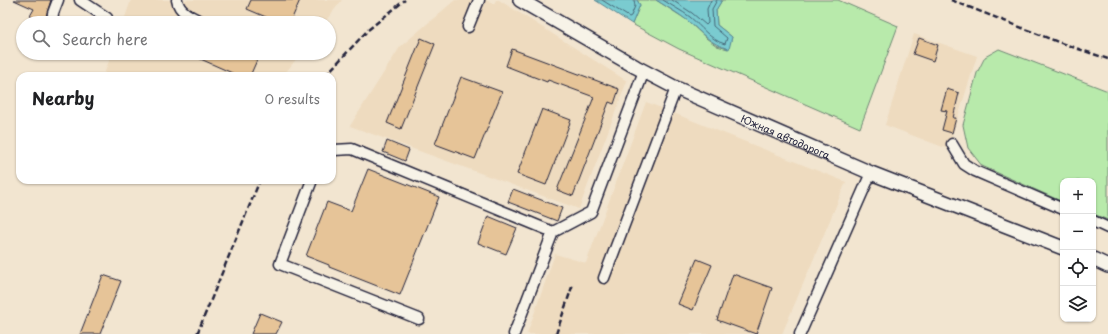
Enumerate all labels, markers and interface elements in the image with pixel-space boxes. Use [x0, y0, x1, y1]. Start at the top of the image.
search box [16, 16, 336, 60]
icon: search [30, 27, 52, 49]
text: Search here [62, 27, 148, 50]
text: Nearby [32, 85, 94, 111]
text: 0 results [265, 89, 320, 108]
street label: Южная автодорога [739, 110, 833, 162]
map controls [1060, 178, 1096, 322]
button: + [1060, 178, 1096, 214]
button: − [1060, 214, 1096, 250]
button: locate [1060, 250, 1096, 286]
button: layers [1060, 286, 1096, 322]

